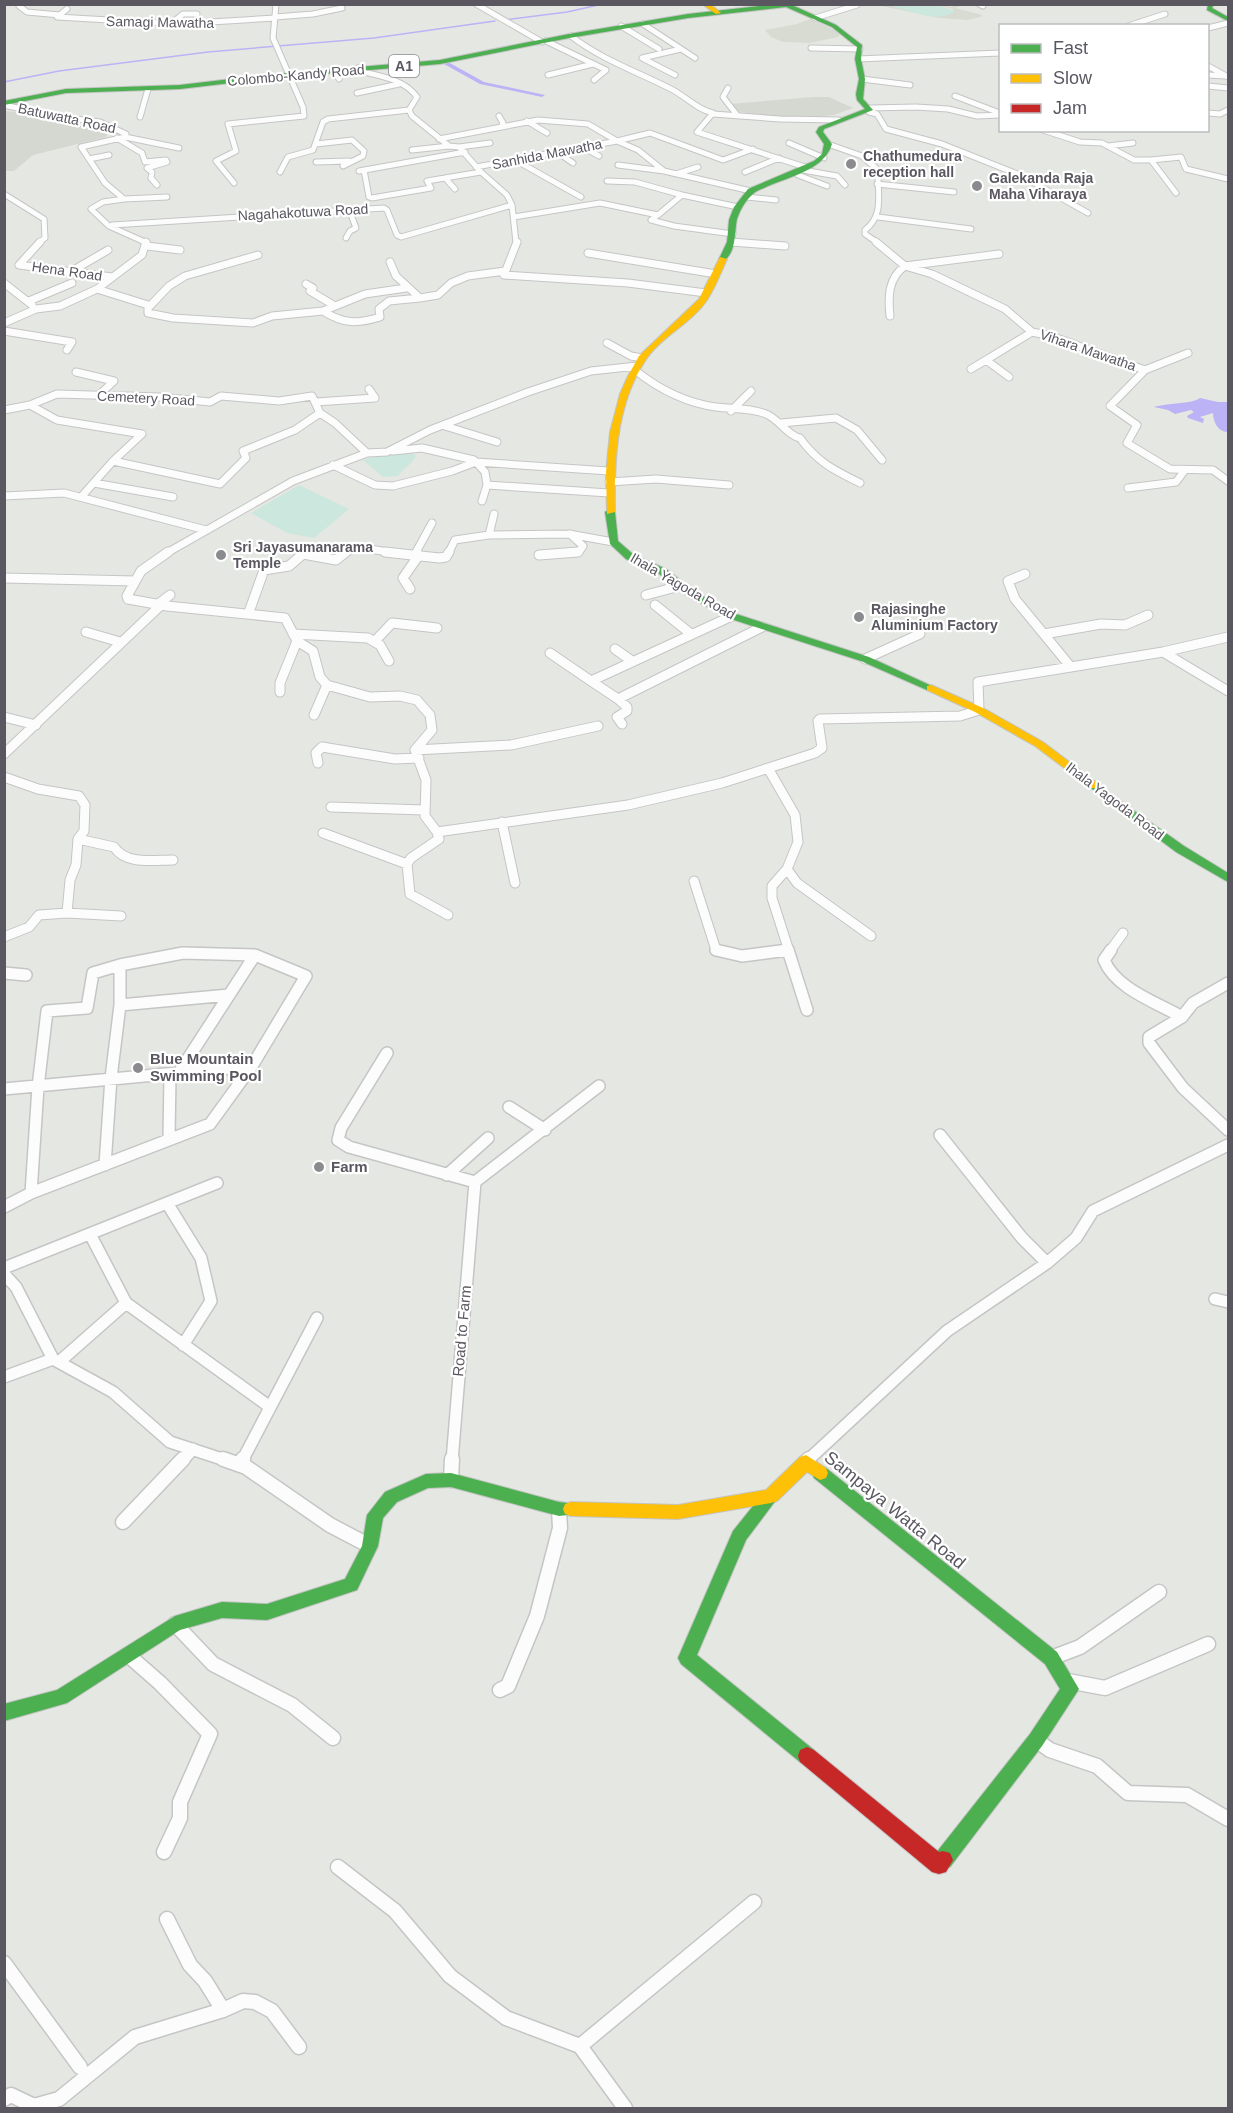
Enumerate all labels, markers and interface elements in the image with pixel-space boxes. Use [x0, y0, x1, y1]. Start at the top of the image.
street label: Samagi Mawatha [106, 13, 214, 31]
legend [999, 24, 1209, 132]
text: Fast [1053, 38, 1088, 58]
road number: A1 [389, 55, 419, 77]
street label: Colombo-Kandy Road [227, 61, 365, 89]
text: Slow [1053, 68, 1093, 88]
text: Jam [1053, 98, 1087, 118]
street label: Batuwatta Road [17, 100, 117, 136]
street label: Sanhida Mawatha [490, 135, 604, 173]
place label: Chathumedura reception hall [863, 148, 962, 180]
marker: Chathumedura reception hall [844, 157, 858, 171]
place label: Galekanda Raja Maha Viharaya [989, 170, 1093, 202]
marker: Galekanda Raja Maha Viharaya [970, 179, 984, 193]
street label: Nagahakotuwa Road [237, 201, 369, 223]
street label: Hena Road [31, 258, 103, 284]
street label: Vihara Mawatha [1038, 326, 1139, 374]
street label: Cemetery Road [97, 387, 195, 409]
place label: Sri Jayasumanarama Temple [233, 539, 373, 571]
marker: Sri Jayasumanarama Temple [214, 548, 228, 562]
street label: Ihala Yagoda Road [628, 549, 738, 623]
place label: Rajasinghe Aluminium Factory [871, 601, 998, 633]
marker: Rajasinghe Aluminium Factory [852, 610, 866, 624]
street label: Ihala Yagoda Road [1063, 759, 1167, 843]
place label: Blue Mountain Swimming Pool [150, 1050, 262, 1084]
marker: Blue Mountain Swimming Pool [131, 1061, 145, 1075]
place label: Farm [331, 1158, 368, 1175]
marker: Farm [312, 1160, 326, 1174]
street label: Road to Farm [449, 1285, 474, 1377]
street label: Sampaya Watta Road [821, 1447, 969, 1573]

